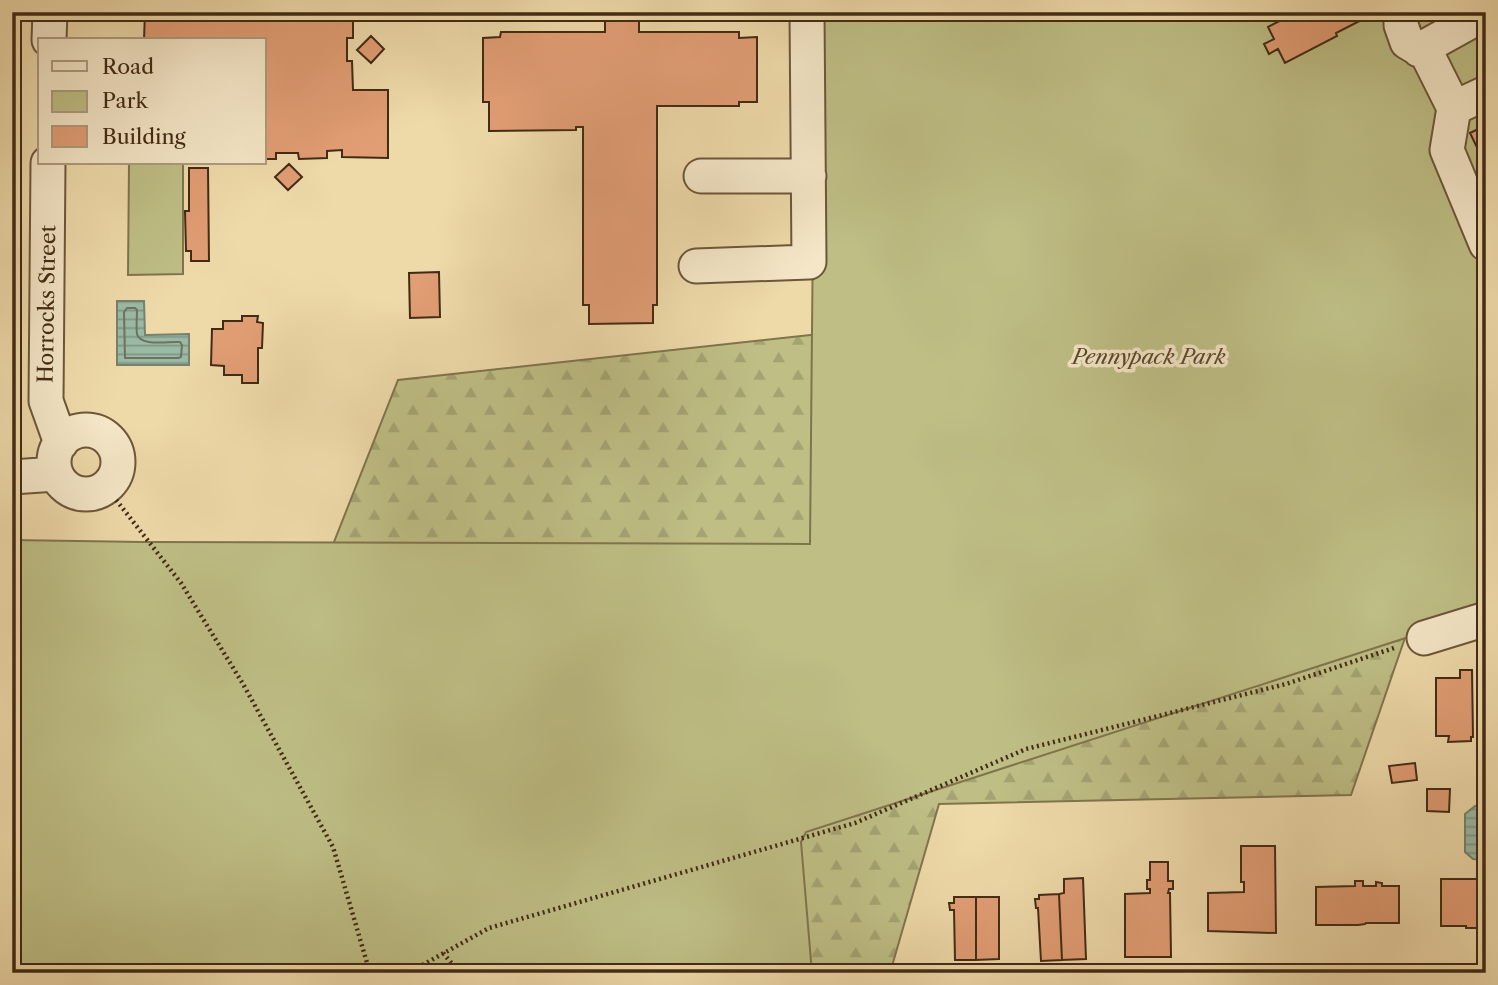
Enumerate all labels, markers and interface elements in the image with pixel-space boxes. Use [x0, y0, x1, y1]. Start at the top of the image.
legend [38, 38, 266, 164]
text: Road [102, 54, 154, 79]
text: Park [102, 88, 148, 113]
text: Building [102, 124, 187, 149]
street label: Horrocks Street [33, 224, 60, 383]
park label: Pennypack Park [1070, 344, 1226, 369]

